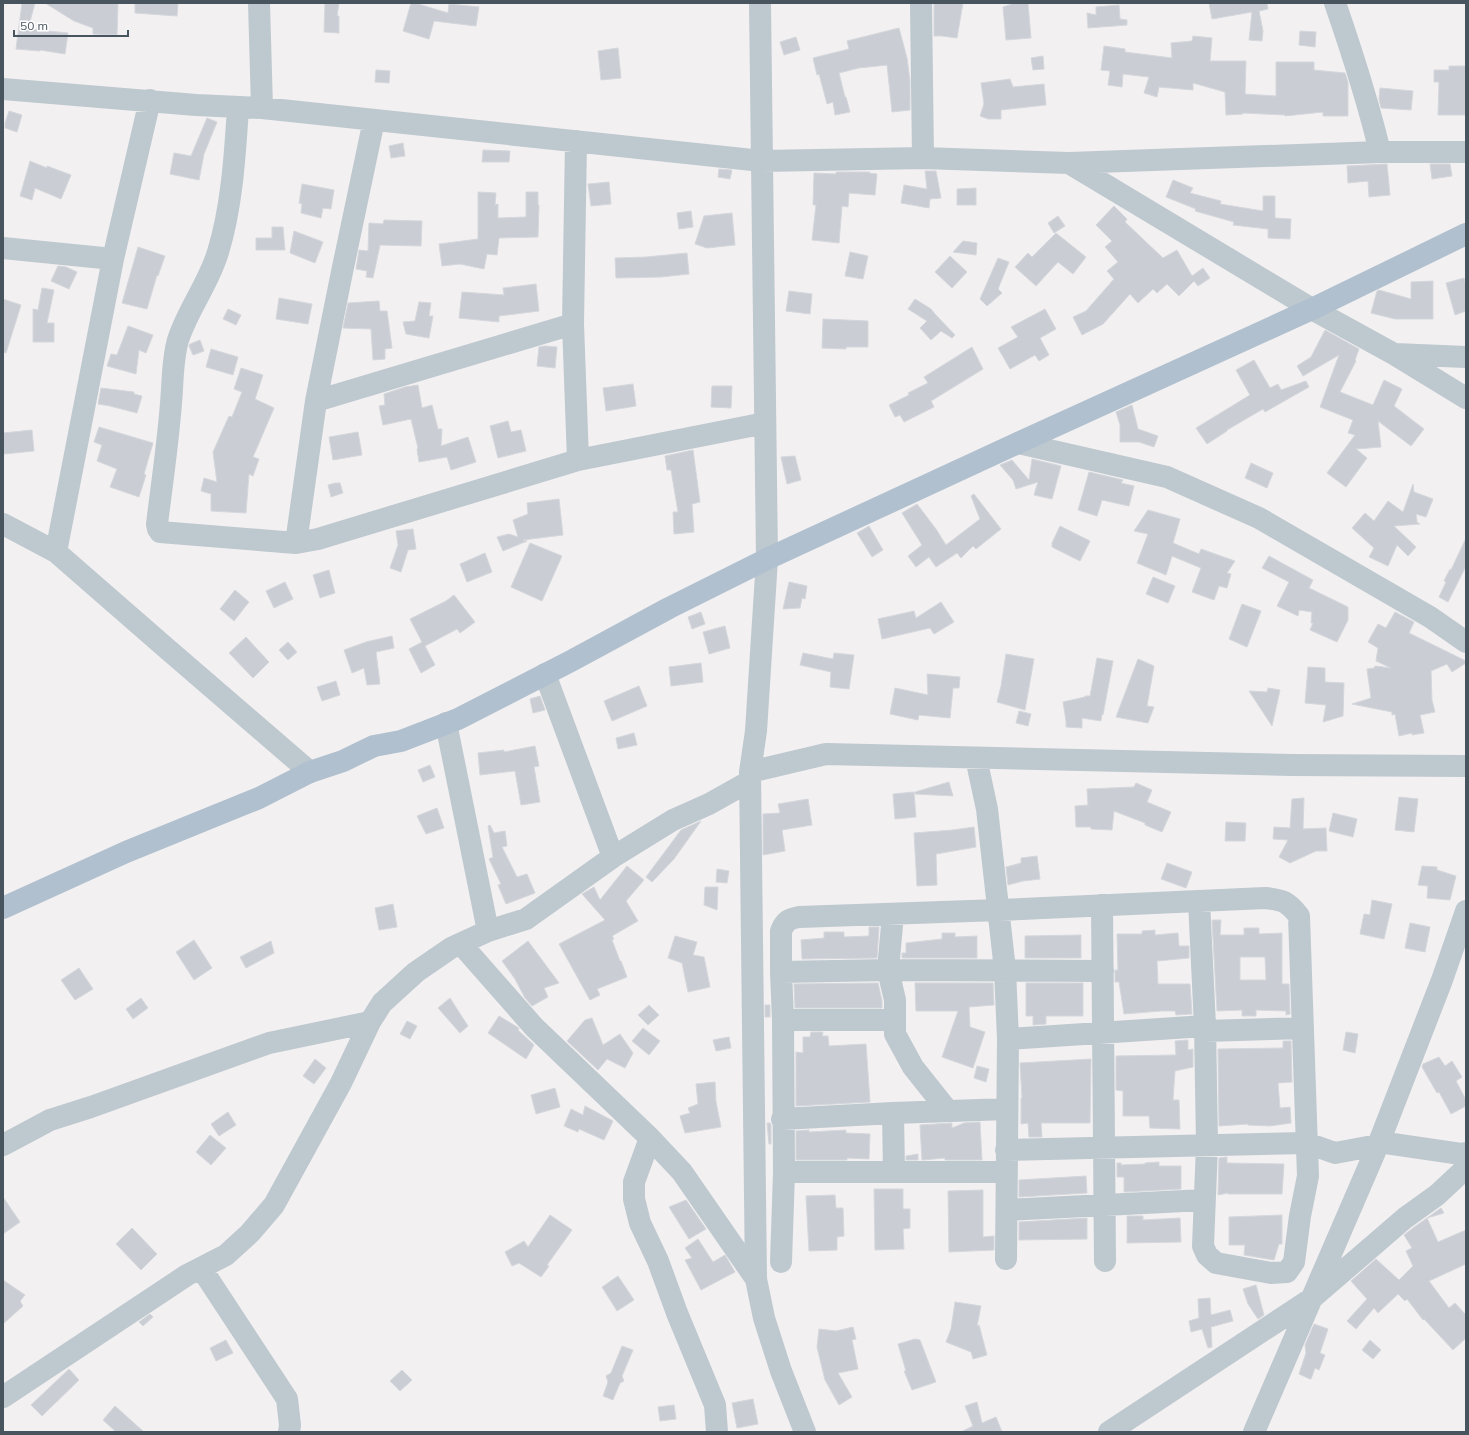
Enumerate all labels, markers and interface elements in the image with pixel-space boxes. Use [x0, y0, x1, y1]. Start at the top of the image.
scale bar [14, 12, 128, 38]
text: 50 m [20, 18, 48, 33]

